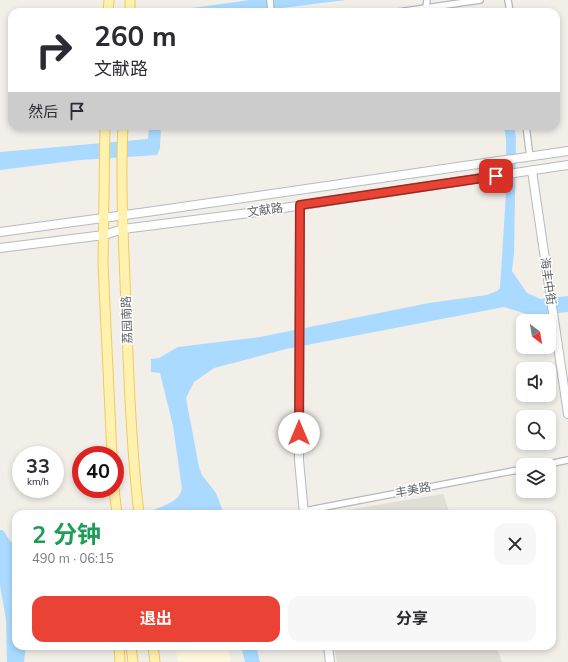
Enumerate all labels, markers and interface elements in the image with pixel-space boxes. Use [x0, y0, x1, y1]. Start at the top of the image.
text: 260 m [94, 18, 177, 56]
icon: right [28, 24, 80, 76]
text: 文献路 [94, 57, 148, 81]
icon: arrive [66, 100, 88, 122]
text: 然后 [28, 102, 58, 122]
pin [479, 159, 513, 193]
icon: arrive [485, 165, 507, 187]
street label: 文献路 [246, 200, 284, 220]
street label: 海丰中街 [537, 256, 559, 306]
street label: 荔园南路 [118, 296, 136, 344]
north arrow [516, 314, 556, 354]
map controls [516, 314, 556, 498]
button: sound [516, 362, 556, 402]
button: search [516, 410, 556, 450]
position arrow [278, 412, 320, 454]
speed limit sign: 40 [72, 446, 124, 498]
text: 33 [26, 453, 50, 480]
button: layers [516, 458, 556, 498]
text: km/h [27, 475, 49, 489]
street label: 丰美路 [394, 479, 432, 501]
text: 2 分钟 [32, 519, 101, 551]
button: close [494, 523, 536, 565]
text: 490 m · 06:15 [32, 550, 114, 568]
button: 退出 [32, 596, 280, 642]
button: 分享 [288, 596, 536, 642]

